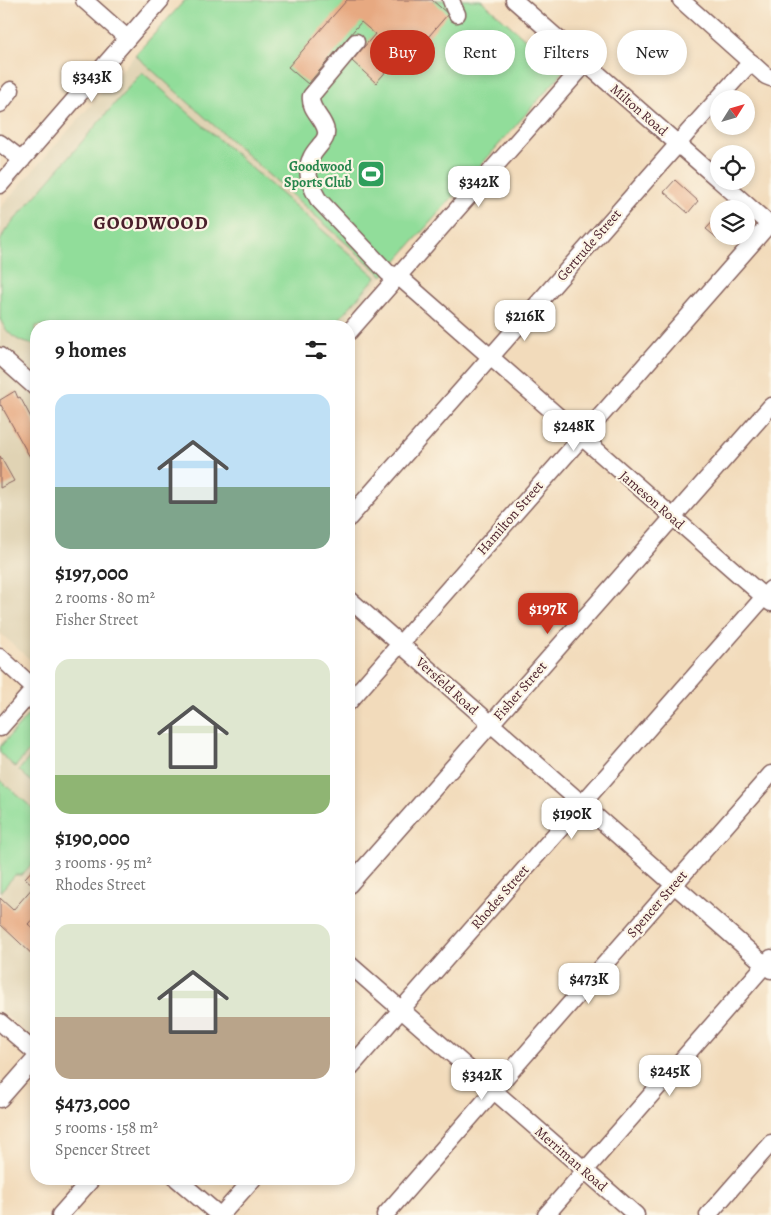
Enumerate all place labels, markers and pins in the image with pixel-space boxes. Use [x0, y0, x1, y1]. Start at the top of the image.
pin: $343K [57, 61, 127, 103]
place label: Goodwood Sports Club [284, 157, 352, 192]
sports icon: Goodwood Sports Club [356, 159, 386, 189]
pin: $342K [444, 166, 514, 208]
pin: $216K [490, 300, 560, 342]
pin: $248K [539, 410, 609, 452]
pin: $197K [513, 592, 583, 635]
pin: $190K [537, 798, 607, 840]
pin: $473K [554, 962, 624, 1005]
pin: $245K [635, 1054, 705, 1097]
pin: $342K [447, 1058, 517, 1101]

